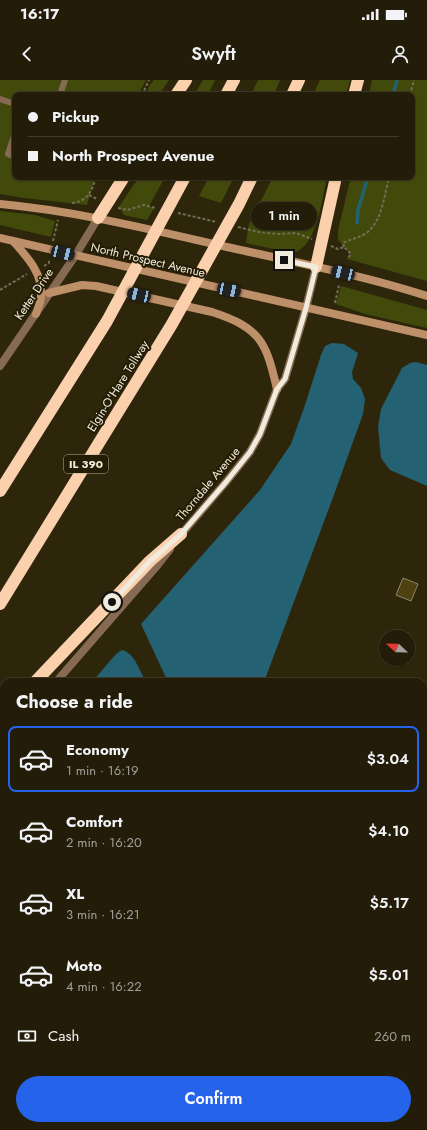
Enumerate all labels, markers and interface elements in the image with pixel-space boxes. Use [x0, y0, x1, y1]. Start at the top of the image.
text: 16:17 [20, 3, 59, 25]
text: Swyft [191, 41, 236, 67]
icon: back [16, 43, 38, 65]
icon: person [389, 43, 411, 65]
text: Pickup [52, 106, 99, 128]
text: North Prospect Avenue [52, 145, 214, 167]
callout: 1 min [251, 202, 317, 230]
text: 1 min [268, 206, 300, 225]
street label: North Prospect Avenue [89, 238, 207, 282]
car [50, 244, 76, 262]
route end [275, 251, 293, 269]
car [330, 264, 356, 282]
street label: Ketter Drive [10, 265, 58, 323]
car [216, 282, 242, 298]
car [126, 286, 152, 304]
street label: Elgin-O'Hare Tollway [83, 336, 154, 435]
street label: Thorndale Avenue [172, 443, 244, 525]
road number: IL 390 [64, 455, 108, 473]
route start [103, 593, 121, 611]
north arrow [379, 630, 415, 666]
map controls [379, 630, 415, 666]
text: Choose a ride [16, 689, 133, 715]
text: Economy [66, 739, 129, 761]
icon: car [18, 741, 54, 777]
text: $3.04 [367, 748, 409, 770]
text: 1 min · 16:19 [66, 761, 138, 780]
text: Comfort [66, 811, 123, 833]
icon: car [18, 813, 54, 849]
text: $4.10 [368, 820, 409, 842]
text: 2 min · 16:20 [66, 833, 142, 852]
text: XL [66, 883, 84, 905]
icon: car [18, 885, 54, 921]
text: $5.17 [370, 892, 409, 914]
text: 3 min · 16:21 [66, 905, 140, 924]
text: Moto [66, 955, 102, 977]
icon: car [18, 957, 54, 993]
text: $5.01 [369, 964, 409, 986]
text: 4 min · 16:22 [66, 977, 142, 996]
icon: cash [16, 1025, 38, 1047]
text: Cash [48, 1025, 79, 1047]
text: 260 m [374, 1027, 411, 1046]
button: Confirm [16, 1076, 411, 1122]

